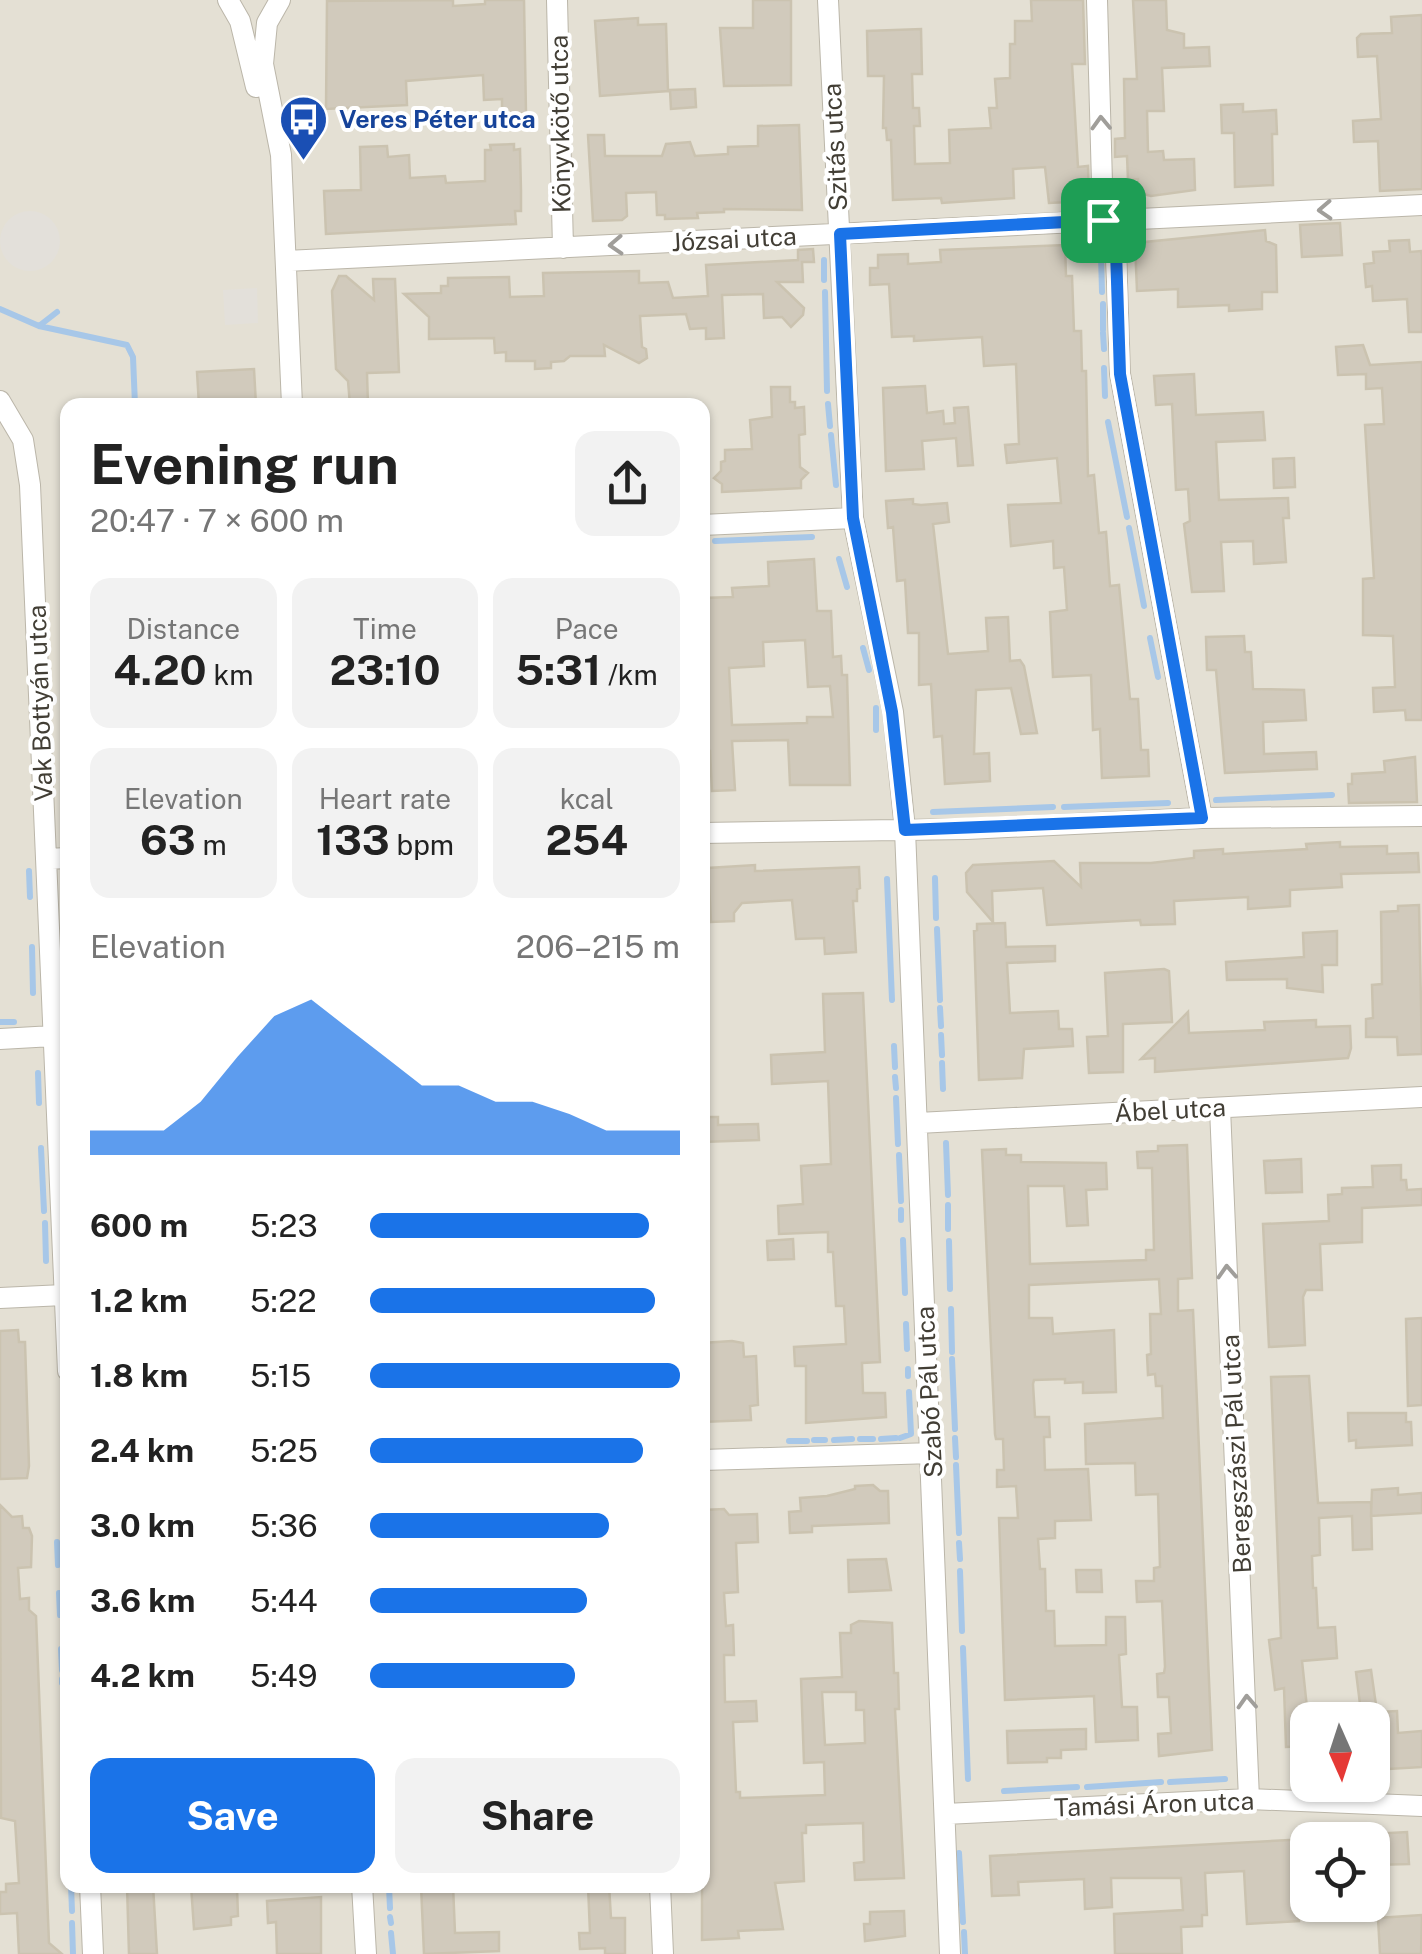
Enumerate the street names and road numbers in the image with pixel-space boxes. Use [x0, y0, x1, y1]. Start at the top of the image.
street label: Könyvkötő utca [543, 35, 577, 213]
street label: Szitás utca [817, 82, 853, 212]
street label: Józsai utca [671, 221, 797, 257]
street label: Vak Bottyán utca [22, 604, 58, 802]
street label: Ábel utca [1113, 1092, 1227, 1128]
street label: Szabó Pál utca [910, 1305, 948, 1479]
street label: Beregszászi Pál utca [1215, 1334, 1257, 1574]
street label: Tamási Áron utca [1053, 1786, 1255, 1822]

